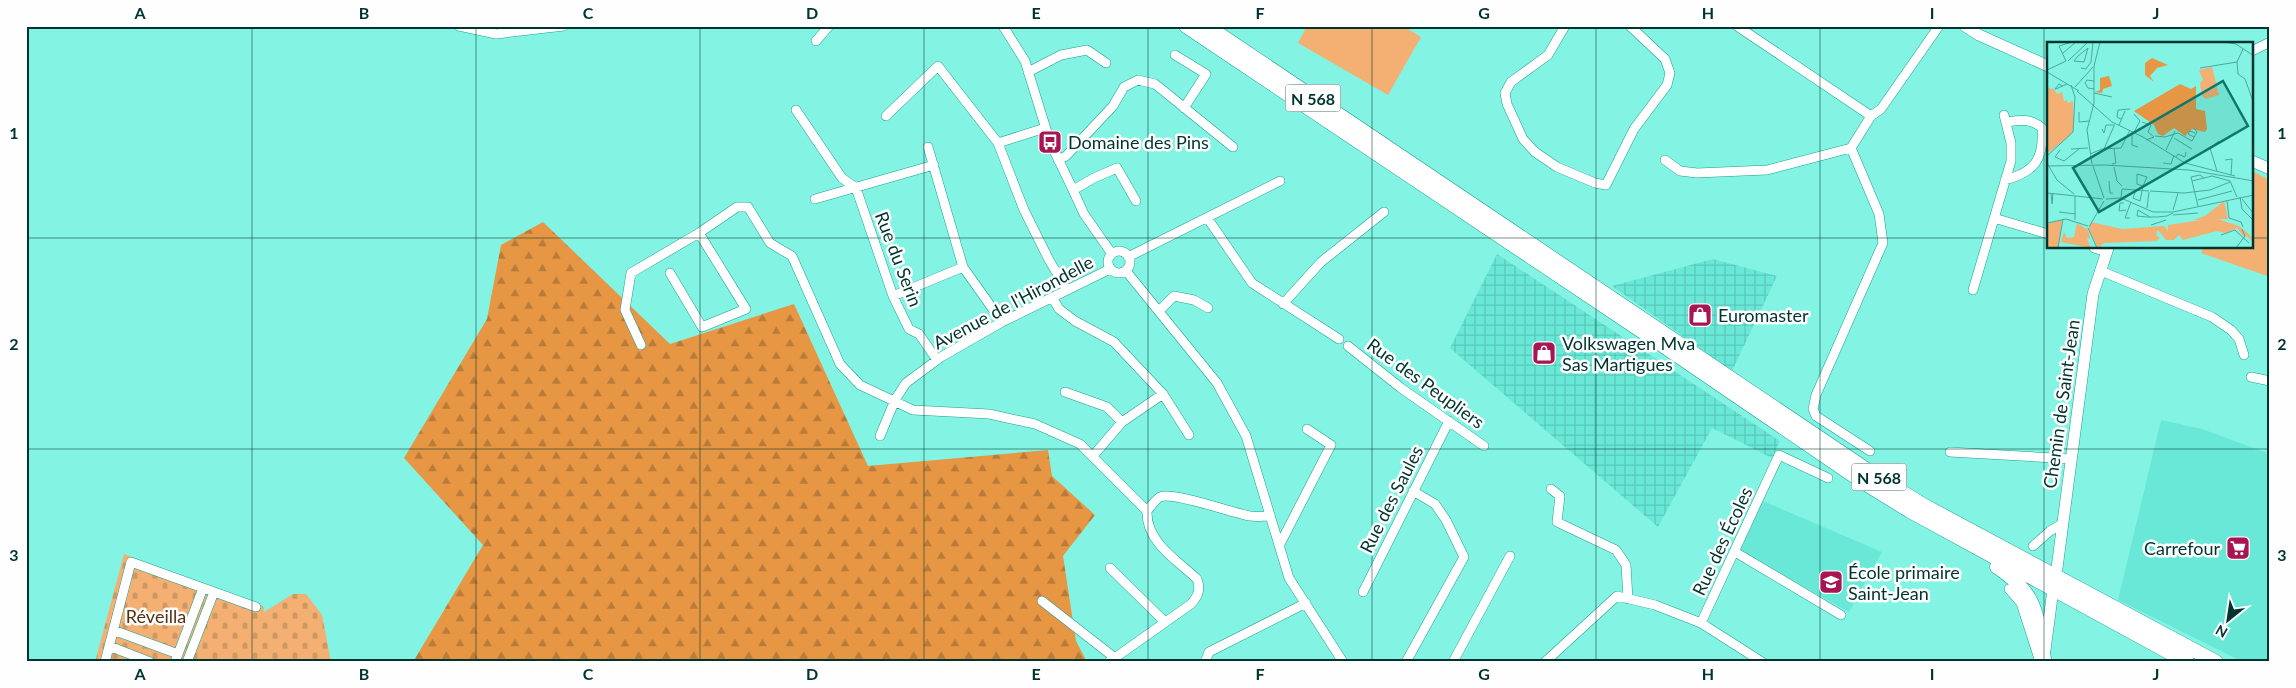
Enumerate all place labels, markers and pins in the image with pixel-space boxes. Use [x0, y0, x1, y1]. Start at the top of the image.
bus stop icon: Domaine des Pins [1037, 129, 1063, 155]
place label: Domaine des Pins [1068, 131, 1209, 153]
shop icon: Euromaster [1687, 302, 1713, 328]
place label: Euromaster [1718, 304, 1809, 326]
place label: Volkswagen Mva Sas Martigues [1562, 332, 1695, 375]
shop icon: Volkswagen Mva Sas Martigues [1531, 340, 1557, 366]
supermarket icon: Carrefour [2225, 535, 2251, 561]
place label: Carrefour [2144, 537, 2220, 559]
place label: École primaire Saint-Jean [1848, 561, 1960, 604]
school or university icon: École primaire Saint-Jean [1818, 569, 1844, 595]

